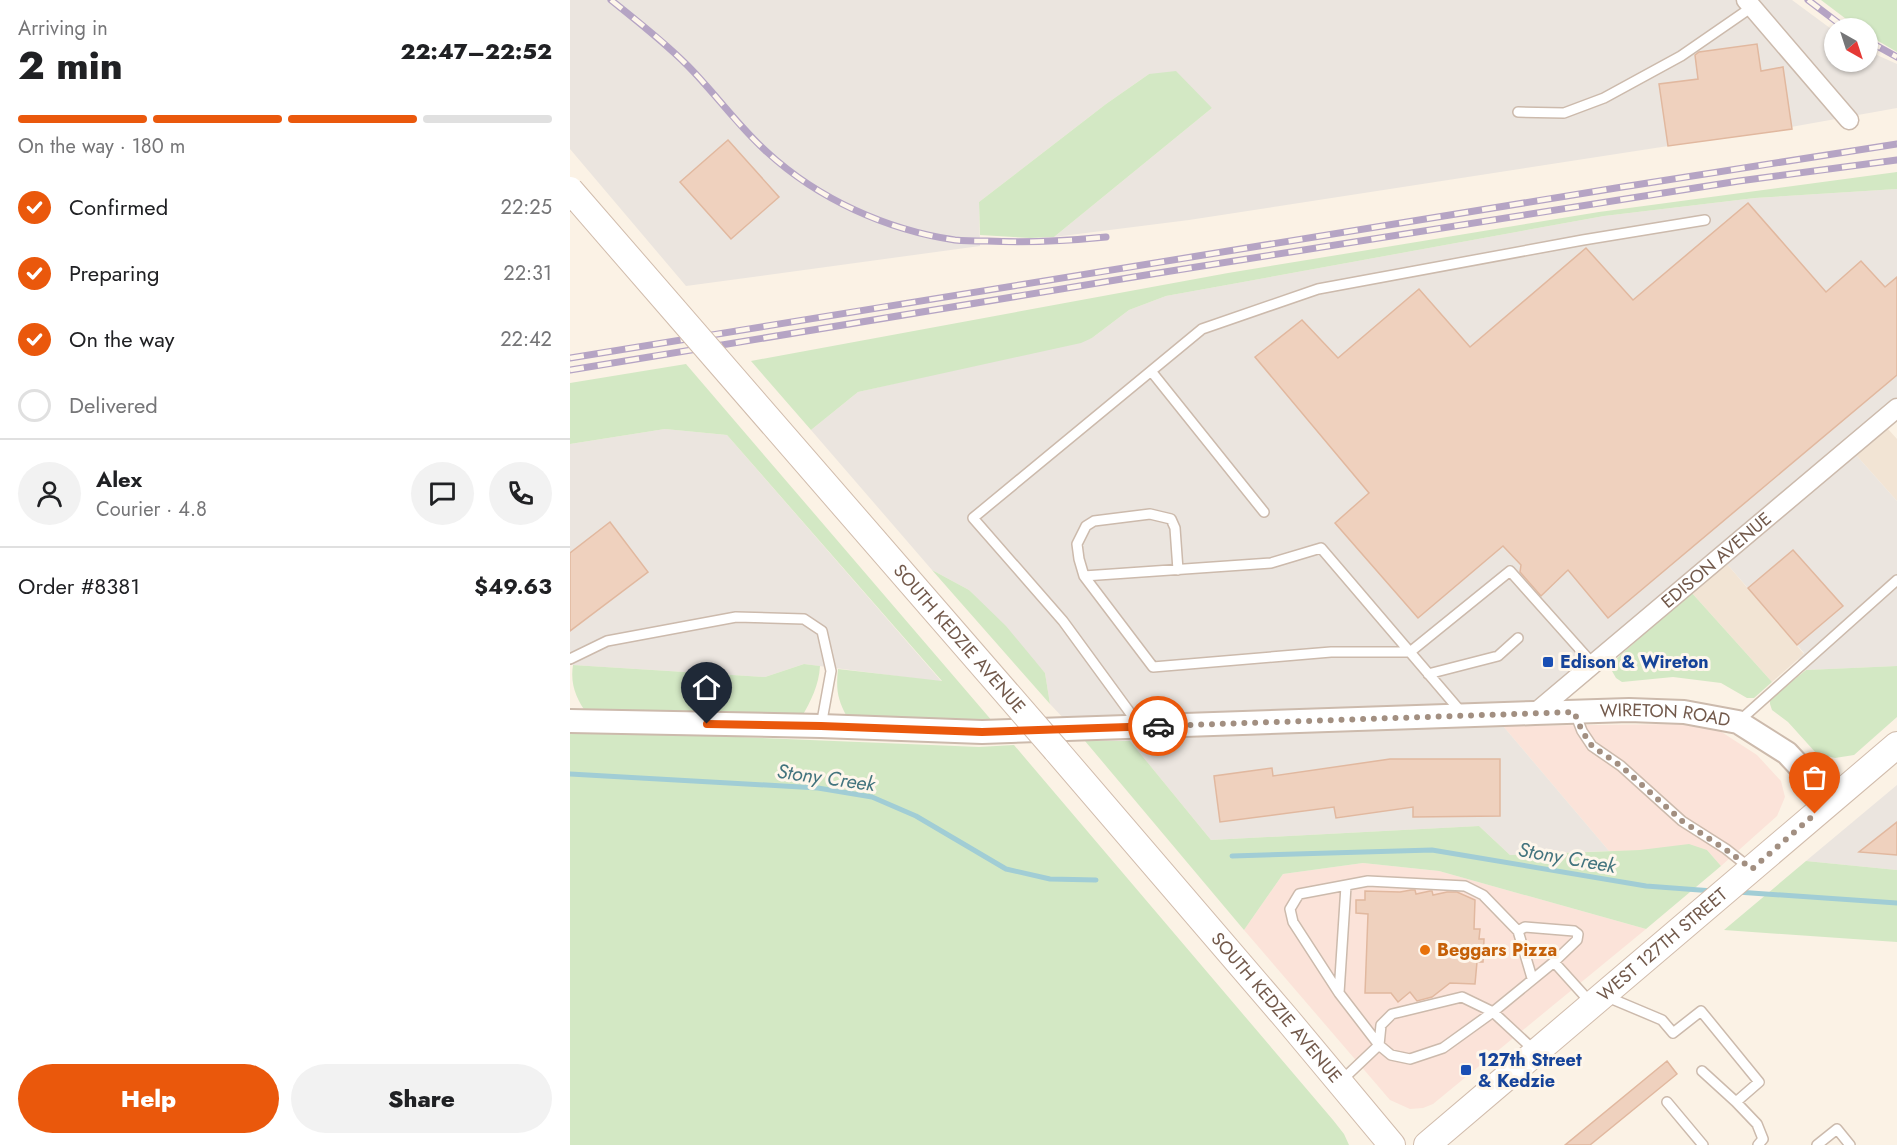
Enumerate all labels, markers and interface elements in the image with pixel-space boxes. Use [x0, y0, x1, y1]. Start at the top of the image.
text: Arriving in [18, 14, 108, 43]
north arrow [1824, 18, 1878, 72]
map controls [1824, 18, 1878, 72]
text: 22:47–22:52 [400, 35, 552, 67]
text: 2 min [18, 37, 123, 94]
text: On the way · 180 m [18, 132, 185, 161]
icon: check [18, 191, 51, 224]
text: Confirmed [69, 191, 168, 223]
text: 22:25 [501, 193, 552, 222]
icon: check [18, 257, 51, 290]
text: Preparing [69, 257, 160, 289]
text: 22:31 [503, 259, 552, 288]
icon: check [18, 323, 51, 356]
text: On the way [69, 323, 174, 355]
text: 22:42 [500, 325, 552, 354]
text: Delivered [69, 389, 158, 421]
button: person [18, 462, 81, 525]
button: chat [411, 462, 474, 525]
button: phone [489, 462, 552, 525]
text: Alex [96, 463, 142, 495]
text: Courier · 4.8 [96, 495, 207, 524]
street label: EDISON AVENUE [1655, 506, 1777, 614]
street label: SOUTH KEDZIE AVENUE [887, 558, 1032, 719]
text: Order #8381 [18, 570, 140, 602]
text: $49.63 [474, 570, 552, 602]
place label: Edison & Wireton [1560, 649, 1709, 675]
marker: Edison & Wireton [1541, 655, 1555, 669]
pin [681, 662, 732, 724]
icon: home [690, 671, 723, 704]
courier [1128, 696, 1188, 756]
street label: WIRETON ROAD [1599, 697, 1733, 733]
icon: car [1142, 710, 1175, 743]
pin [1789, 752, 1840, 814]
water label: Stony Creek [775, 757, 878, 799]
icon: bag [1798, 761, 1831, 794]
water label: Stony Creek [1516, 835, 1620, 881]
street label: WEST 127TH STREET [1592, 882, 1733, 1007]
street label: SOUTH KEDZIE AVENUE [1205, 927, 1348, 1089]
place label: Beggars Pizza [1437, 937, 1557, 963]
marker: Beggars Pizza [1418, 943, 1432, 957]
place label: 127th Street & Kedzie [1478, 1047, 1582, 1094]
marker: 127th Street & Kedzie [1459, 1063, 1473, 1077]
button: Help [18, 1064, 279, 1133]
button: Share [291, 1064, 552, 1133]

